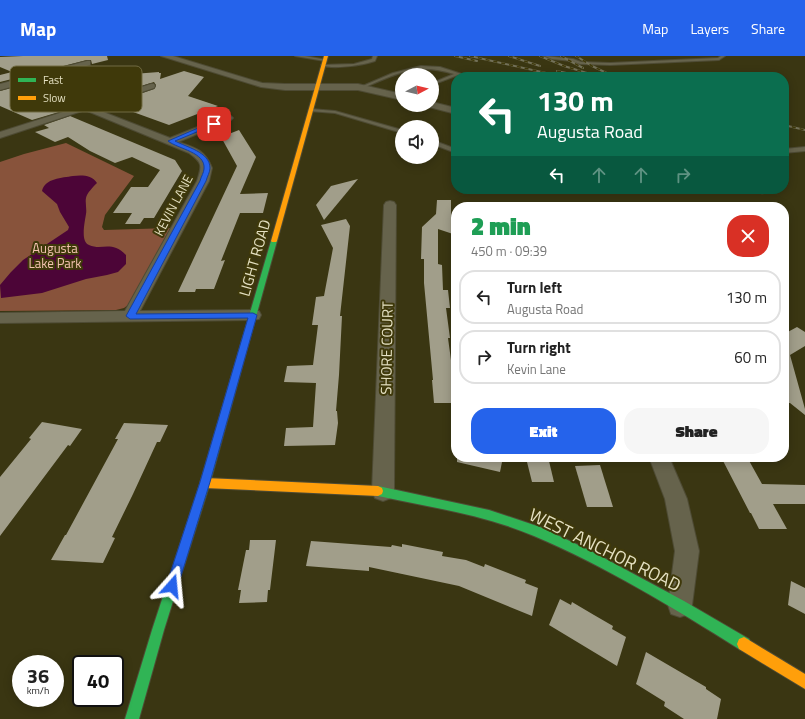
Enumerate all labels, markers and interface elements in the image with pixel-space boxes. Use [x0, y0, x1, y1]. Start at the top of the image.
text: Map [20, 14, 56, 43]
text: Map [642, 18, 668, 39]
text: Layers [690, 18, 729, 39]
text: Share [751, 18, 785, 39]
legend [10, 66, 142, 112]
north arrow [395, 68, 439, 112]
map controls [395, 68, 439, 164]
text: Fast [43, 72, 63, 88]
text: 130 m [537, 79, 614, 122]
icon: left [471, 88, 523, 140]
text: Slow [43, 90, 66, 106]
pin [197, 107, 231, 141]
icon: arrive [203, 113, 225, 135]
text: Augusta Road [537, 118, 643, 145]
button: sound [395, 120, 439, 164]
icon: left [546, 164, 568, 186]
icon: ahead [588, 164, 610, 186]
icon: ahead [630, 164, 652, 186]
icon: right [672, 164, 694, 186]
street label: KEVIN LANE [148, 171, 198, 239]
text: 2 min [471, 208, 531, 244]
button: close [727, 215, 769, 257]
street label: LIGHT ROAD [233, 217, 276, 299]
park label: Augusta Lake Park [28, 238, 82, 273]
text: 450 m · 09:39 [471, 241, 547, 261]
text: Turn left [507, 276, 562, 299]
icon: left [473, 286, 495, 308]
text: 130 m [726, 286, 767, 309]
text: Augusta Road [507, 299, 583, 319]
street label: SHORE COURT [374, 301, 399, 395]
text: Turn right [507, 336, 571, 359]
icon: right [473, 346, 495, 368]
text: 60 m [734, 346, 767, 369]
text: Kevin Lane [507, 359, 566, 379]
button: Exit [471, 408, 616, 454]
button: Share [624, 408, 769, 454]
street label: WEST ANCHOR ROAD [525, 501, 686, 598]
position arrow [151, 565, 193, 607]
speed limit sign: 40 [72, 655, 124, 707]
text: 36 [27, 660, 49, 691]
text: km/h [27, 683, 49, 698]

